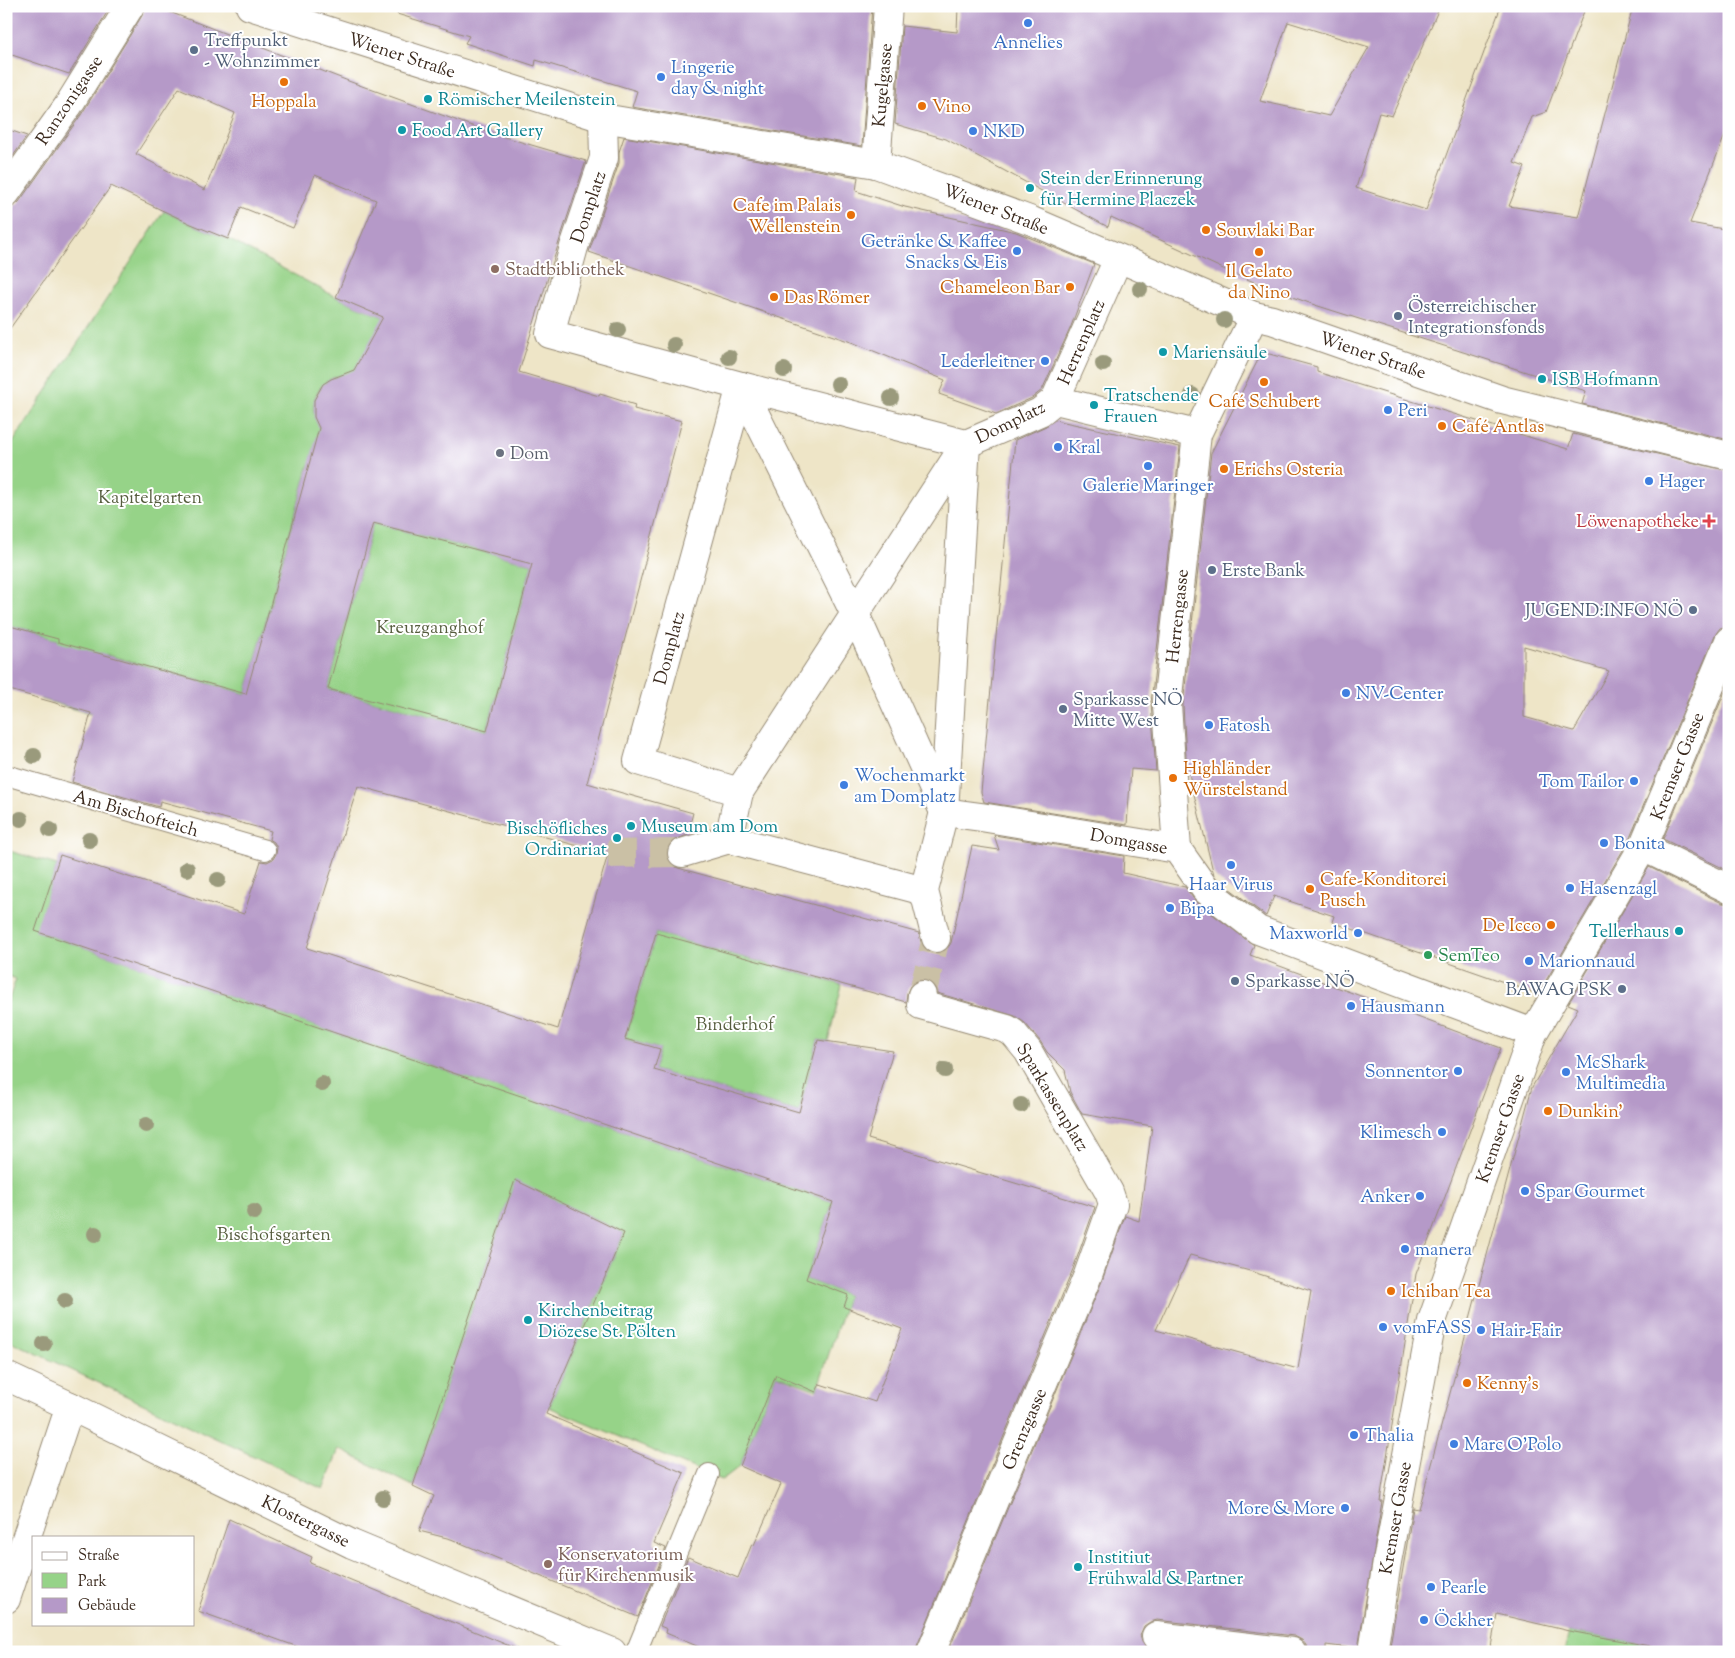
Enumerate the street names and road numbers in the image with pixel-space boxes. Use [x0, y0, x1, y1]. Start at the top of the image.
street label: Wiener Straße [344, 27, 458, 87]
street label: Kugelgasse [867, 42, 901, 128]
street label: Ranzonigasse [31, 51, 110, 151]
street label: Domplatz [565, 168, 614, 247]
street label: Wiener Straße [939, 179, 1052, 243]
street label: Herrenplatz [1052, 296, 1113, 390]
street label: Wiener Straße [1315, 326, 1429, 387]
street label: Domplatz [972, 396, 1050, 452]
street label: Herrengasse [1161, 568, 1197, 665]
street label: Domplatz [649, 609, 693, 688]
street label: Kremser Gasse [1645, 709, 1712, 825]
street label: Am Bischofteich [70, 785, 202, 845]
street label: Domgasse [1088, 823, 1170, 863]
street label: Sparkassenplatz [1009, 1039, 1094, 1157]
street label: Kremser Gasse [1471, 1070, 1533, 1187]
street label: Grenzgasse [997, 1385, 1055, 1475]
street label: Kremser Gasse [1374, 1460, 1420, 1577]
street label: Klostergasse [256, 1490, 354, 1555]

